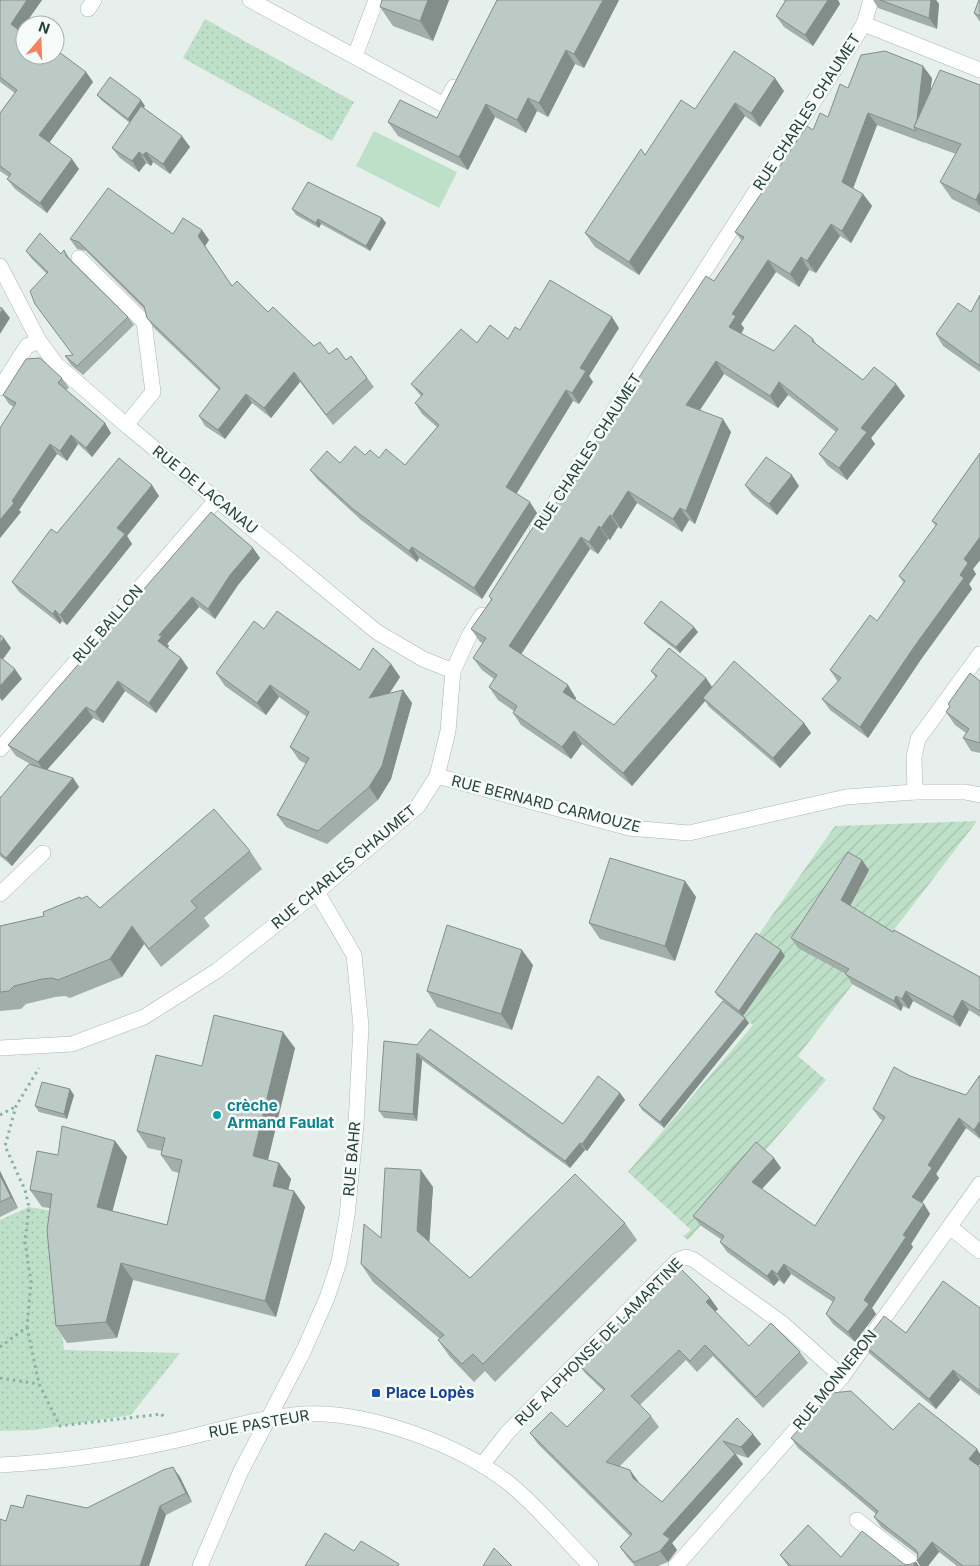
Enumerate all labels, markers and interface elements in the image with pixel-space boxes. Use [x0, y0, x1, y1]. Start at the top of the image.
north arrow [15, 15, 65, 65]
text: N [37, 17, 52, 37]
street label: RUE CHARLES CHAUMET [749, 30, 864, 194]
street label: RUE CHARLES CHAUMET [530, 370, 645, 534]
street label: RUE DE LACANAU [149, 441, 262, 538]
street label: RUE BAILLON [68, 581, 147, 667]
street label: RUE BERNARD CARMOUZE [450, 771, 643, 836]
street label: RUE CHARLES CHAUMET [267, 800, 420, 933]
place label: crèche Armand Faulat [227, 1096, 335, 1132]
marker: crèche Armand Faulat [211, 1109, 223, 1121]
street label: RUE BAHR [339, 1120, 364, 1197]
street label: RUE ALPHONSE DE LAMARTINE [511, 1254, 687, 1430]
street label: RUE MONNERON [788, 1326, 881, 1434]
place label: Place Lopès [386, 1383, 474, 1402]
marker: Place Lopès [370, 1387, 382, 1399]
street label: RUE PASTEUR [207, 1405, 311, 1442]

